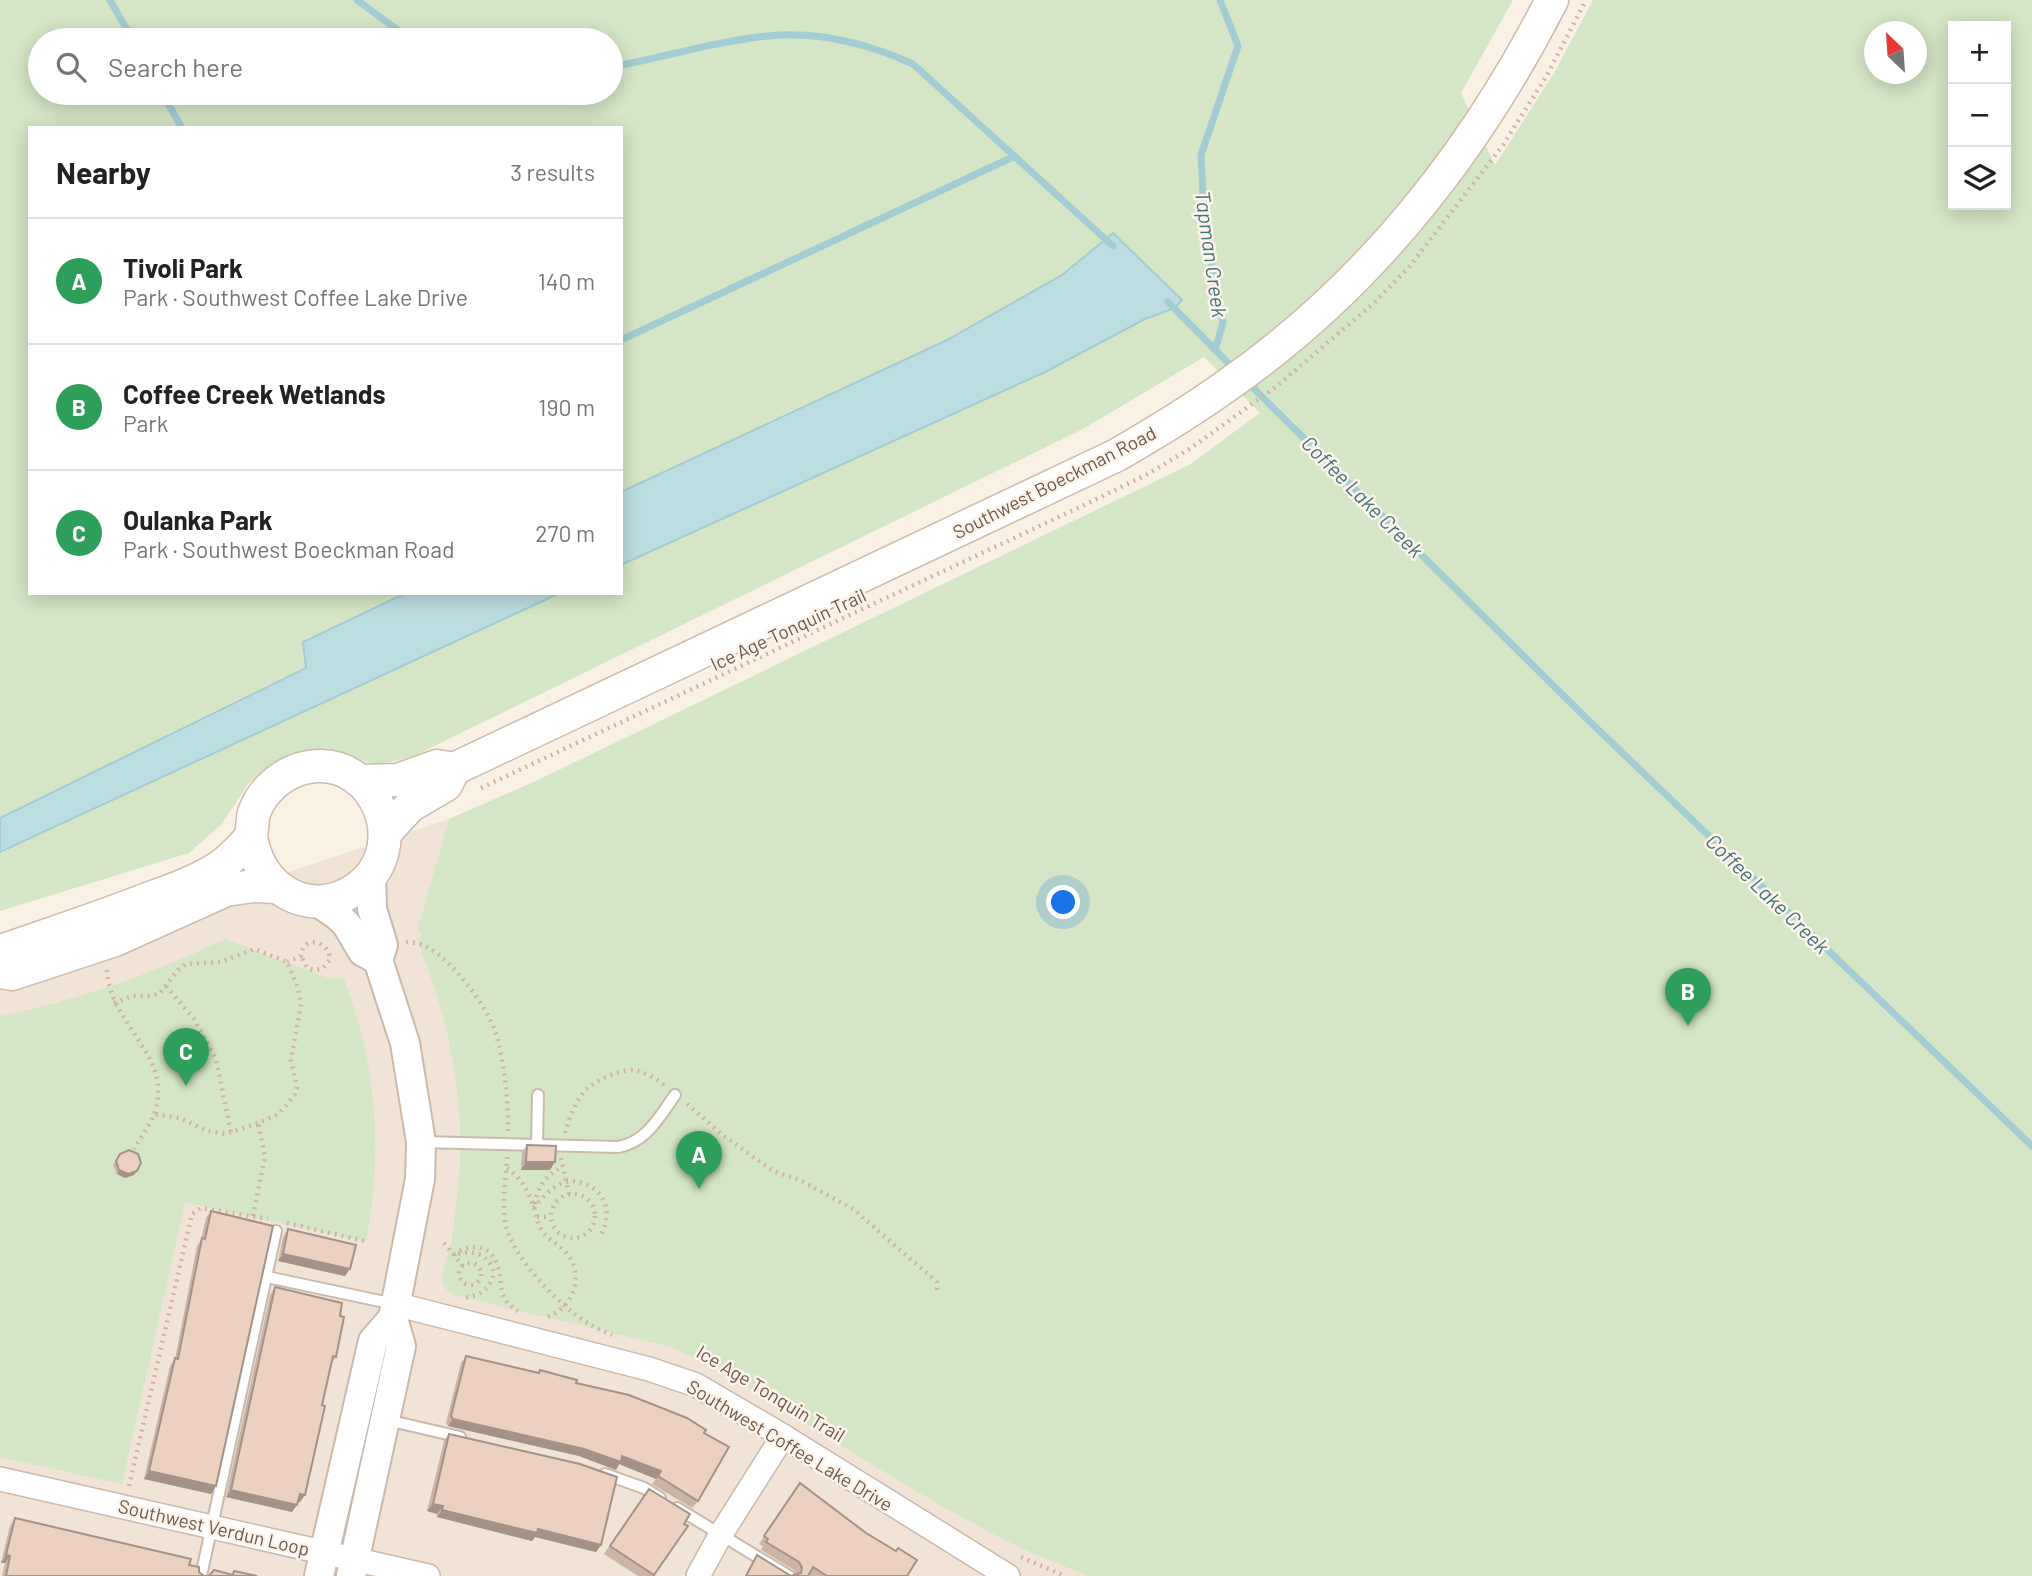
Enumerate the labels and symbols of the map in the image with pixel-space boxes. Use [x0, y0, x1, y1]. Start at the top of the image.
north arrow [1864, 21, 1927, 84]
water label: Tapman Creek [1191, 189, 1233, 320]
street label: Southwest Boeckman Road [949, 421, 1159, 543]
water label: Coffee Lake Creek [1297, 430, 1430, 563]
street label: Ice Age Tonquin Trail [706, 583, 870, 675]
water label: Coffee Lake Creek [1701, 828, 1835, 959]
your location [1046, 885, 1080, 919]
pin: B [1665, 968, 1711, 1026]
pin: C [163, 1028, 209, 1086]
pin: A [676, 1131, 722, 1189]
street label: Ice Age Tonquin Trail [693, 1340, 849, 1446]
street label: Southwest Coffee Lake Drive [683, 1374, 897, 1516]
street label: Southwest Verdun Loop [116, 1494, 312, 1560]

